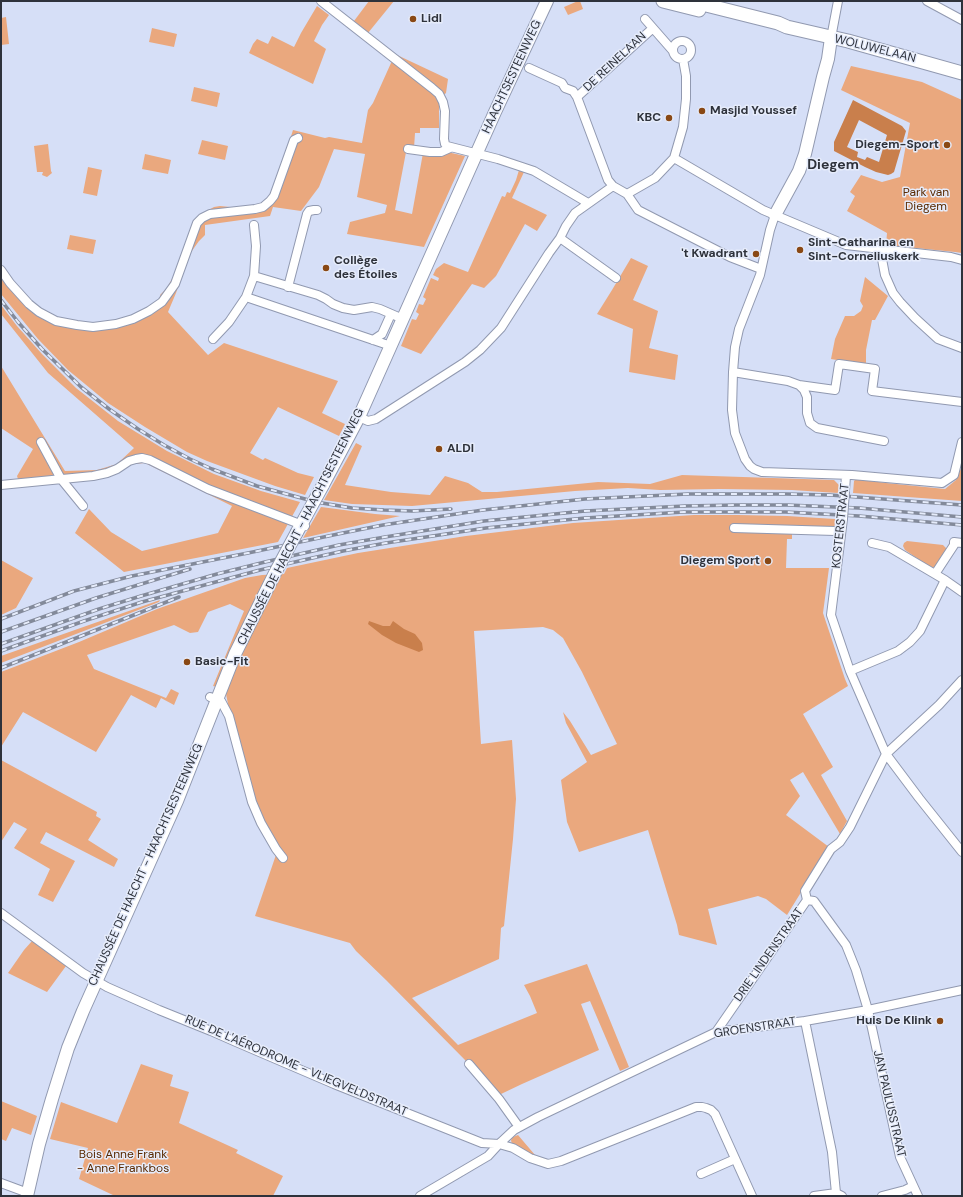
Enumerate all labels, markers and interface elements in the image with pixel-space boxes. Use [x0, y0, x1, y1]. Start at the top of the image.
place label: Lidl [421, 12, 442, 26]
marker: Lidl [408, 14, 418, 24]
street label: HAACHTSESTEENWEG [479, 18, 545, 136]
street label: DE REINELAAN [581, 29, 649, 95]
street label: WOLUWELAAN [833, 32, 917, 66]
place label: Masjid Youssef [710, 104, 797, 118]
marker: Masjid Youssef [697, 106, 707, 116]
place label: KBC [637, 111, 661, 125]
marker: KBC [664, 113, 674, 123]
place label: Diegem-Sport [855, 138, 939, 152]
marker: Diegem-Sport [942, 140, 952, 150]
district label: Diegem [807, 157, 859, 173]
park label: Park van Diegem [903, 186, 949, 214]
place label: Sint-Catharina en Sint-Corneliuskerk [808, 236, 920, 264]
marker: Sint-Catharina en Sint-Corneliuskerk [795, 245, 805, 255]
place label: 't Kwadrant [681, 247, 748, 261]
marker: 't Kwadrant [751, 249, 761, 259]
place label: Collège des Étoiles [334, 254, 398, 282]
marker: Collège des Étoiles [321, 263, 331, 273]
street label: CHAUSSÉE DE HAECHT - HAACHTSESTEENWEG [235, 406, 367, 648]
place label: ALDI [447, 442, 474, 456]
marker: ALDI [434, 444, 444, 454]
street label: KOSTERSTRAAT [829, 483, 853, 569]
place label: Diegem Sport [680, 554, 760, 568]
marker: Diegem Sport [763, 556, 773, 566]
place label: Basic-Fit [195, 655, 249, 669]
marker: Basic-Fit [182, 657, 192, 667]
street label: CHAUSSÉE DE HAECHT - HAACHTSESTEENWEG [86, 742, 206, 988]
street label: DRIE LINDENSTRAAT [731, 905, 807, 1005]
street label: RUE DE L'AÉRODROME - VLIEGVELDSTRAAT [183, 1012, 409, 1120]
street label: GROENSTRAAT [713, 1014, 797, 1042]
place label: Huis De Klink [856, 1014, 932, 1028]
marker: Huis De Klink [935, 1016, 945, 1026]
street label: JAN PAULUSSTRAAT [870, 1049, 908, 1159]
park label: Bois Anne Frank - Anne Frankbos [77, 1148, 169, 1176]

